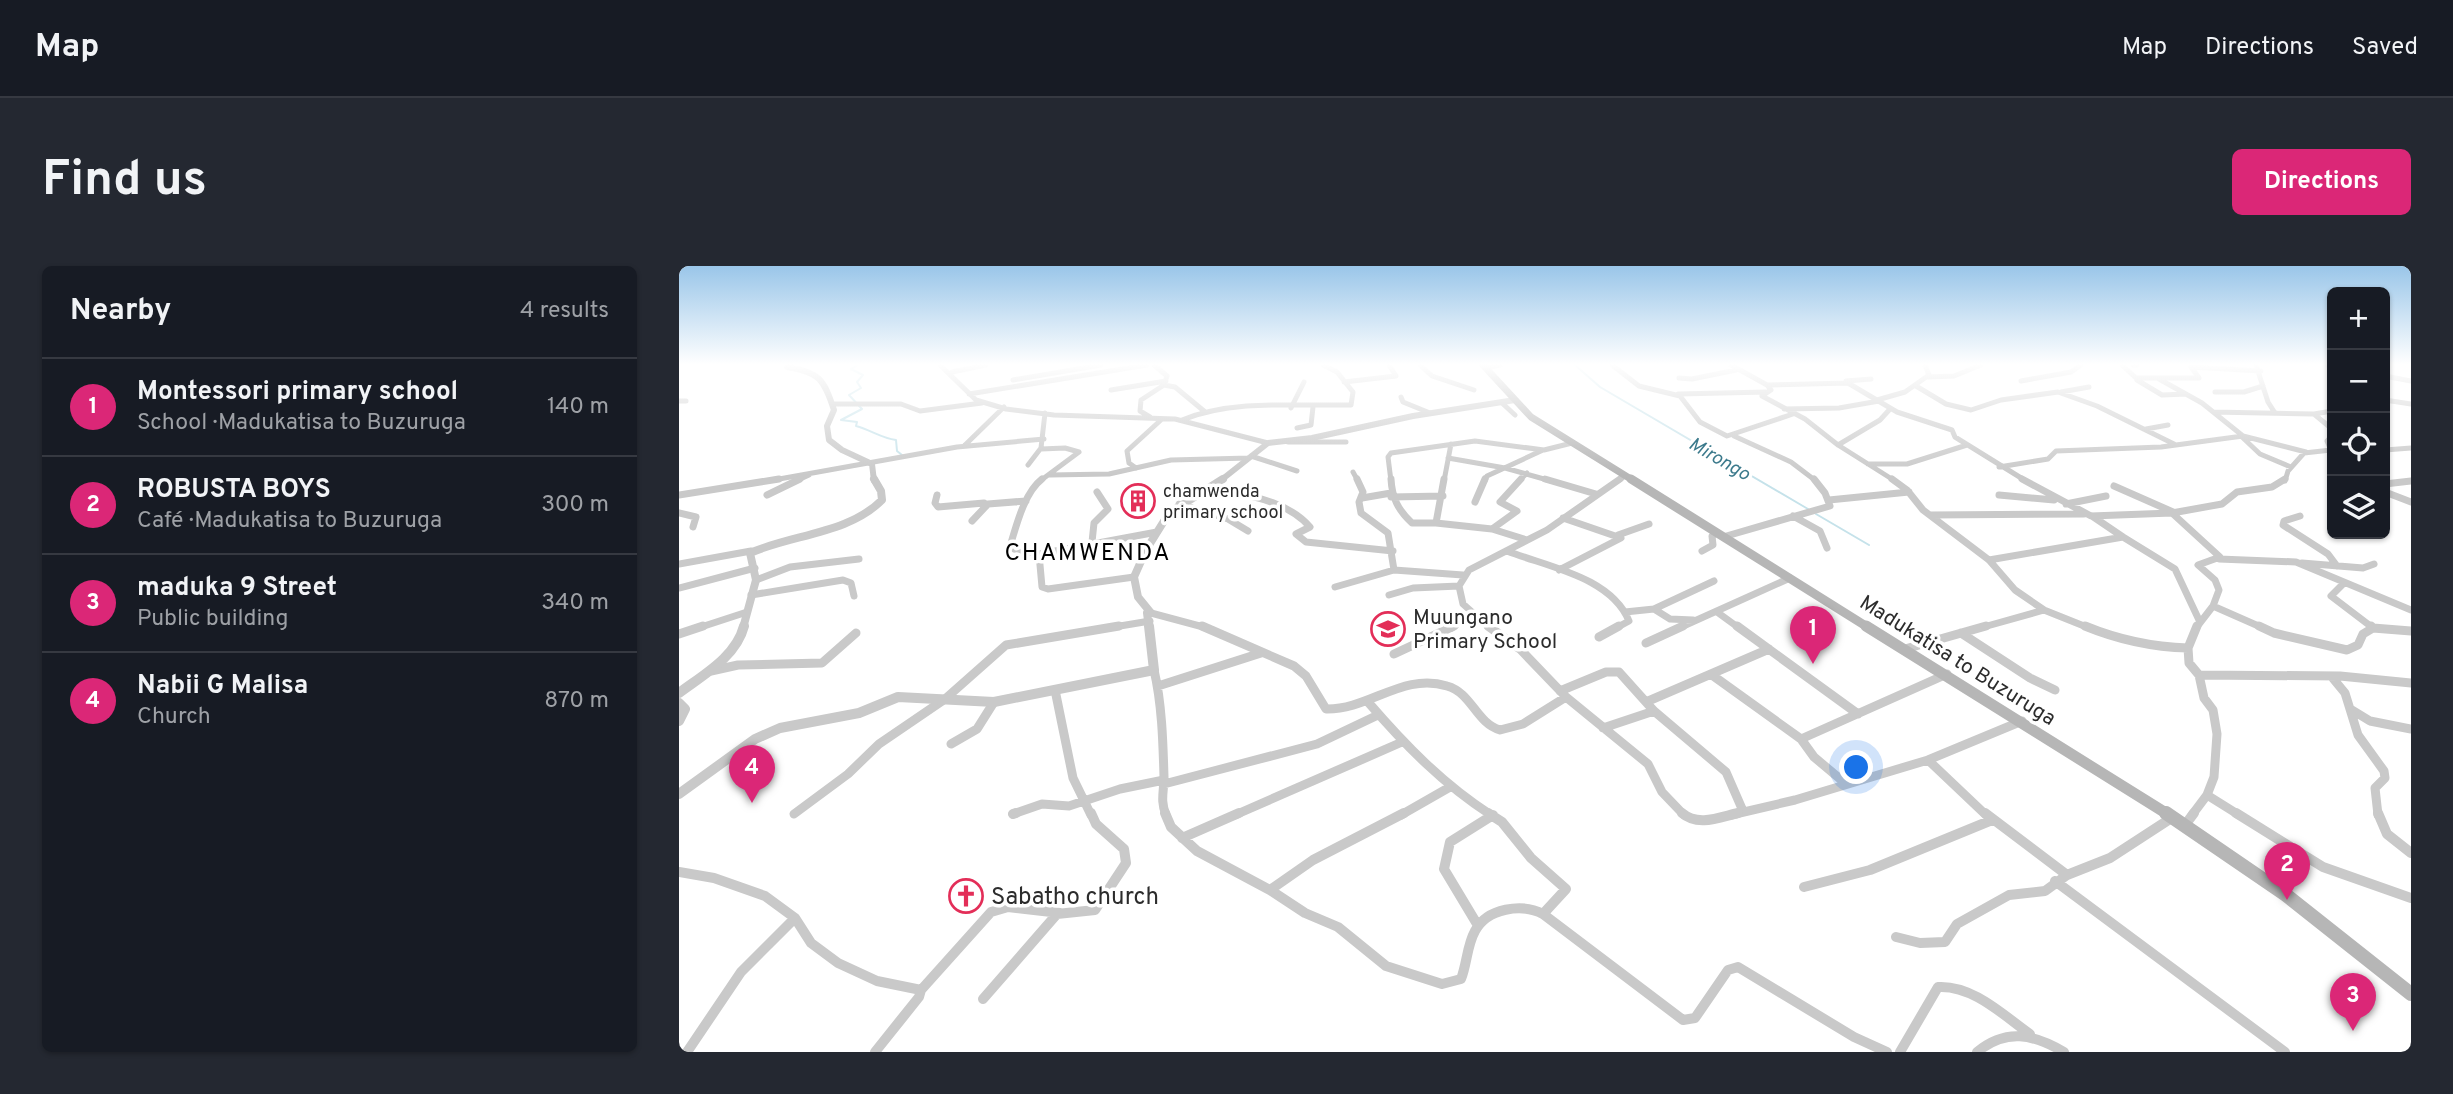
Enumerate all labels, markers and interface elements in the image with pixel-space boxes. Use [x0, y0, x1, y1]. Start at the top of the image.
text: Map [35, 27, 99, 69]
text: Map [2122, 33, 2167, 63]
text: Directions [2205, 33, 2314, 63]
text: Saved [2352, 33, 2418, 63]
button: Directions [2232, 149, 2411, 215]
text: Find us [42, 151, 207, 213]
map controls [2327, 287, 2390, 539]
button: + [2327, 287, 2390, 350]
text: Nearby [70, 293, 171, 330]
text: 4 results [520, 297, 609, 326]
button: − [2327, 350, 2390, 413]
text: Montessori primary school [137, 376, 458, 409]
text: 1 [88, 393, 98, 422]
text: 140 m [547, 393, 609, 422]
text: School · Madukatisa to Buzuruga [137, 409, 466, 438]
button: locate [2327, 413, 2390, 476]
water label: Mirongo [1684, 433, 1755, 487]
text: ROBUSTA BOYS [137, 474, 331, 507]
button: layers [2327, 476, 2390, 539]
place label: chamwenda primary school [1163, 481, 1283, 525]
building icon: chamwenda primary school [1119, 482, 1157, 520]
text: 2 [86, 491, 100, 520]
text: 300 m [541, 491, 609, 520]
text: Café · Madukatisa to Buzuruga [137, 507, 442, 536]
district label: CHAMWENDA [1004, 539, 1172, 569]
text: maduka 9 Street [137, 572, 337, 605]
text: 3 [86, 589, 100, 618]
text: 340 m [541, 589, 609, 618]
street label: Madukatisa to Buzuruga [1854, 590, 2060, 733]
text: Public building [137, 605, 289, 634]
place label: Muungano Primary School [1413, 605, 1557, 656]
pin: 1 [1790, 606, 1836, 664]
school or university icon: Muungano Primary School [1369, 610, 1407, 648]
text: Nabii G Malisa [137, 670, 308, 703]
text: 4 [86, 687, 100, 716]
text: 870 m [544, 687, 609, 716]
text: Church [137, 703, 211, 732]
pin: 4 [729, 745, 775, 803]
your location [1839, 750, 1873, 784]
pin: 2 [2264, 842, 2310, 900]
church icon: Sabatho church [947, 877, 985, 915]
place label: Sabatho church [991, 883, 1159, 913]
pin: 3 [2330, 973, 2376, 1031]

